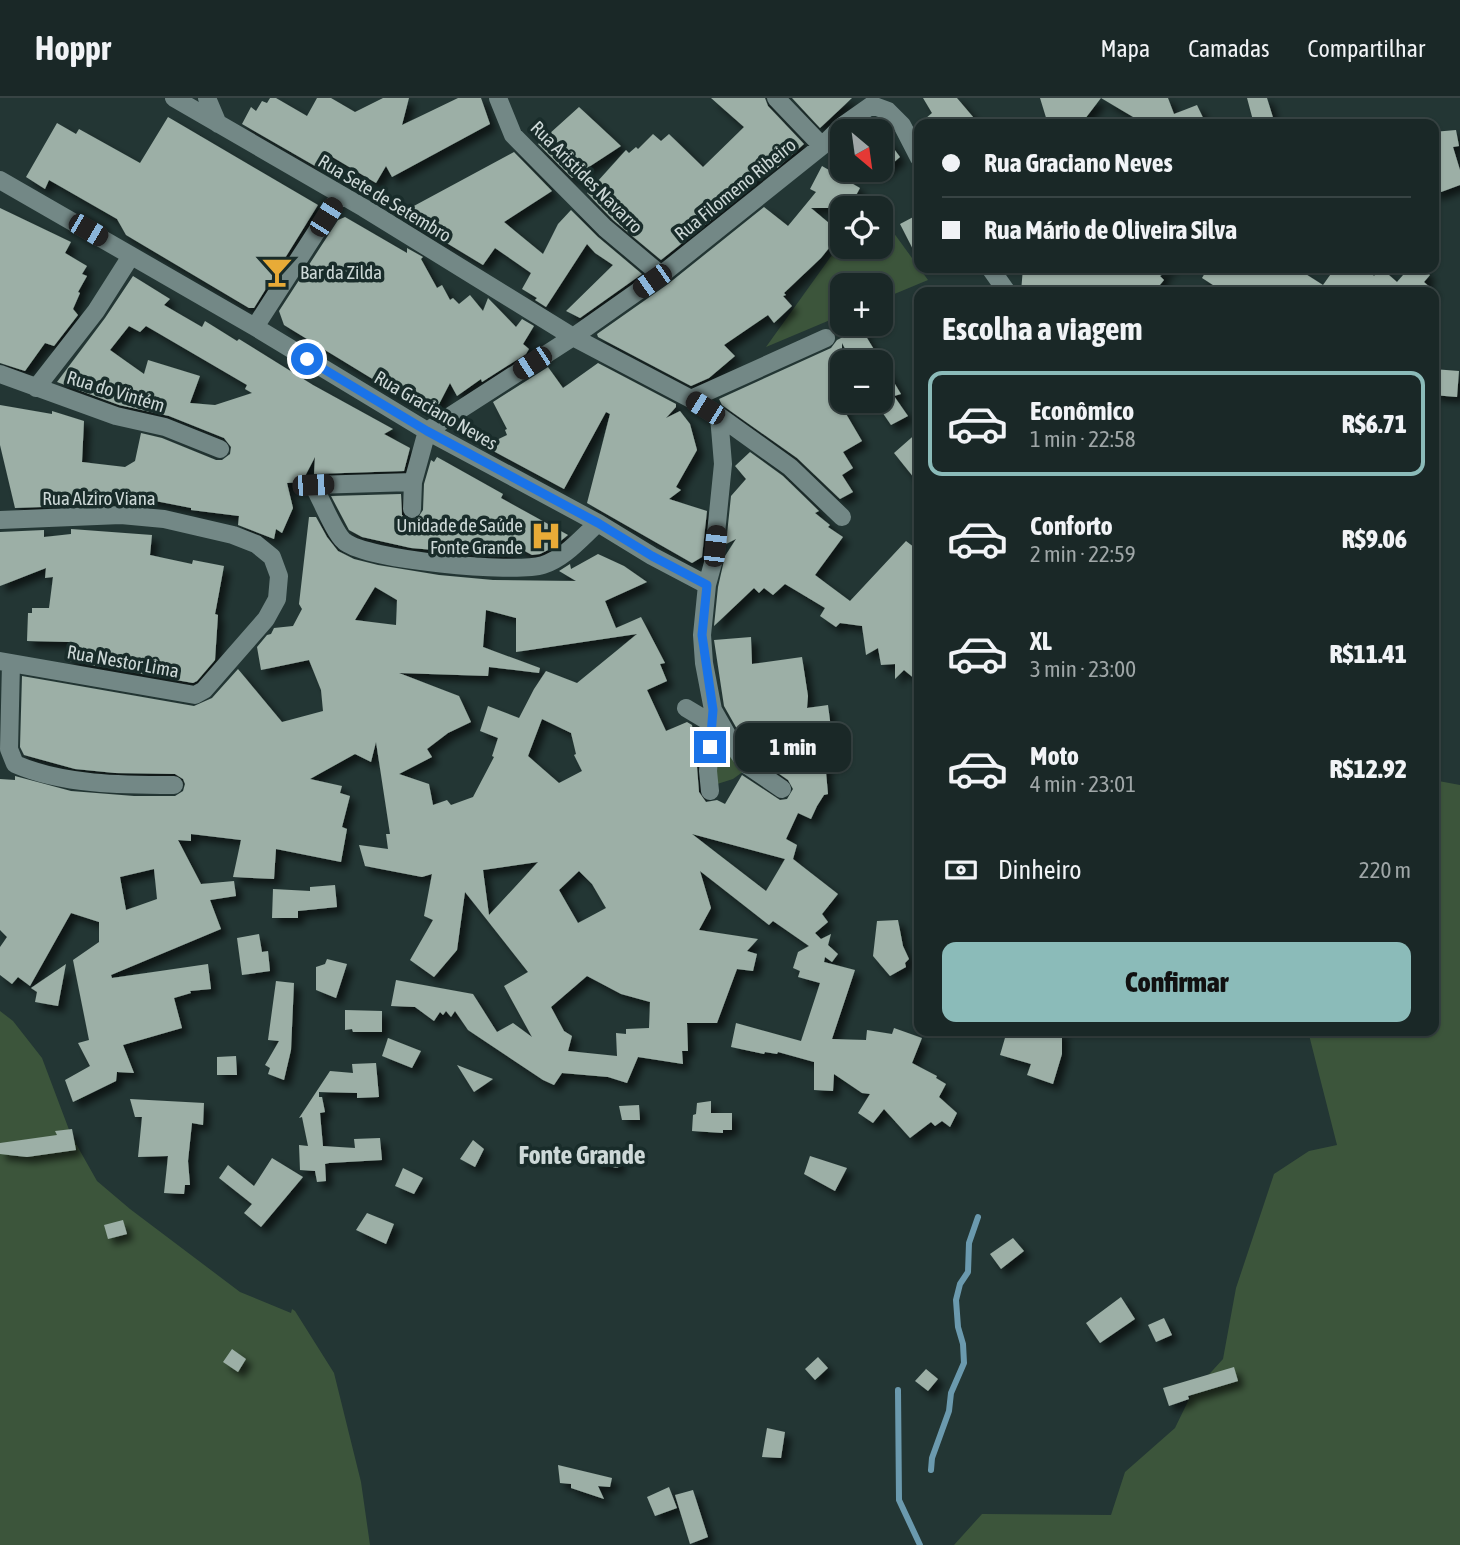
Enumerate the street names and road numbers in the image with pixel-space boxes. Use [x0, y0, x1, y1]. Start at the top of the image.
street label: Rua Aristides Navarro [526, 116, 648, 238]
street label: Rua Filomeno Ribeiro [670, 133, 800, 245]
street label: Rua Sete de Setembro [315, 150, 456, 246]
street label: Rua do Vintém [64, 366, 168, 416]
street label: Rua Graciano Neves [371, 366, 501, 454]
street label: Rua Alziro Viana [42, 487, 156, 509]
street label: Rua Nestor Lima [65, 640, 181, 682]

